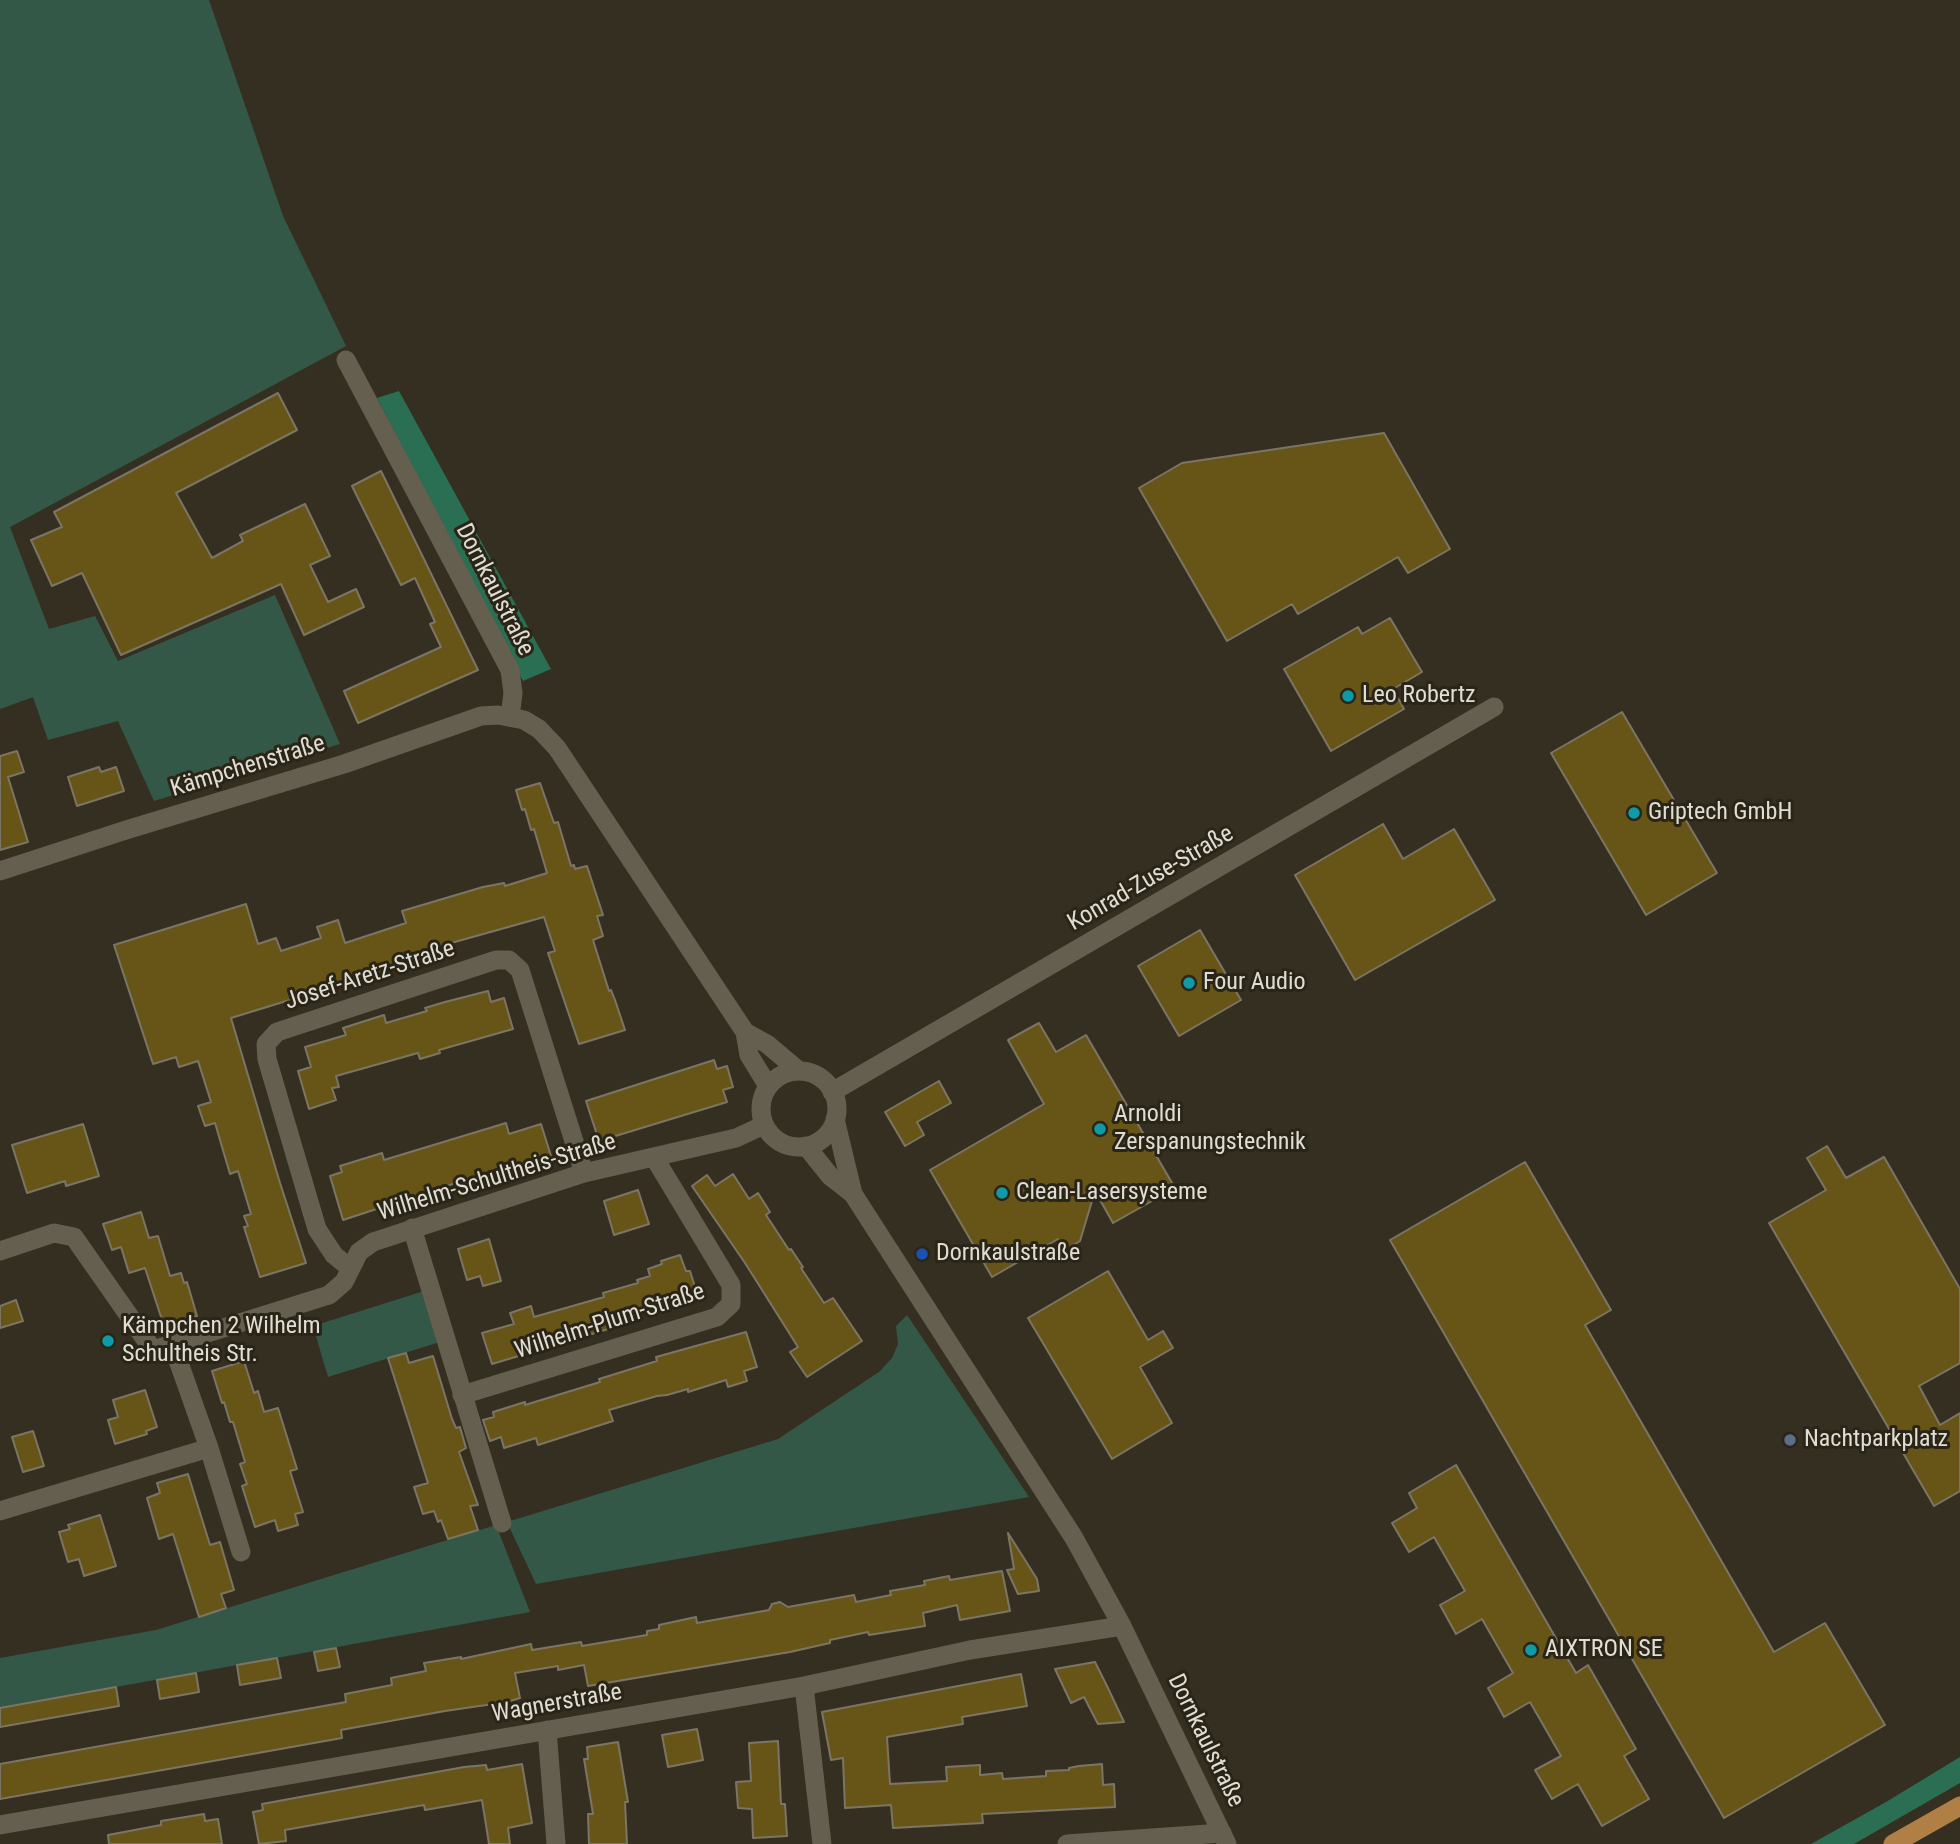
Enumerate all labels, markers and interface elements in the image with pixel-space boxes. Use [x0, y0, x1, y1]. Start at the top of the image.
street label: Dornkaulstraße [448, 519, 540, 661]
place label: Leo Robertz [1362, 682, 1476, 710]
marker: Leo Robertz [1340, 688, 1356, 704]
street label: Kämpchenstraße [167, 730, 329, 804]
place label: Griptech GmbH [1648, 799, 1792, 827]
marker: Griptech GmbH [1626, 805, 1642, 821]
street label: Konrad-Zuse-Straße [1063, 820, 1239, 938]
street label: Josef-Aretz-Straße [281, 935, 459, 1017]
place label: Four Audio [1203, 969, 1306, 997]
marker: Four Audio [1181, 975, 1197, 991]
place label: Arnoldi Zerspanungstechnik [1114, 1101, 1306, 1157]
marker: Arnoldi Zerspanungstechnik [1092, 1121, 1108, 1137]
street label: Wilhelm-Schultheis-Straße [374, 1128, 620, 1228]
place label: Clean-Lasersysteme [1016, 1179, 1207, 1207]
marker: Clean-Lasersysteme [994, 1185, 1010, 1201]
place label: Dornkaulstraße [936, 1240, 1080, 1268]
marker: Dornkaulstraße [914, 1246, 930, 1262]
street label: Wilhelm-Plum-Straße [512, 1278, 708, 1366]
place label: Kämpchen 2 Wilhelm Schultheis Str. [122, 1313, 321, 1369]
marker: Kämpchen 2 Wilhelm Schultheis Str. [100, 1333, 116, 1349]
place label: Nachtparkplatz [1804, 1426, 1948, 1454]
marker: Nachtparkplatz [1782, 1432, 1798, 1448]
place label: AIXTRON SE [1545, 1636, 1663, 1664]
marker: AIXTRON SE [1523, 1642, 1539, 1658]
street label: Dornkaulstraße [1160, 1670, 1250, 1812]
street label: Wagnerstraße [490, 1678, 624, 1730]

